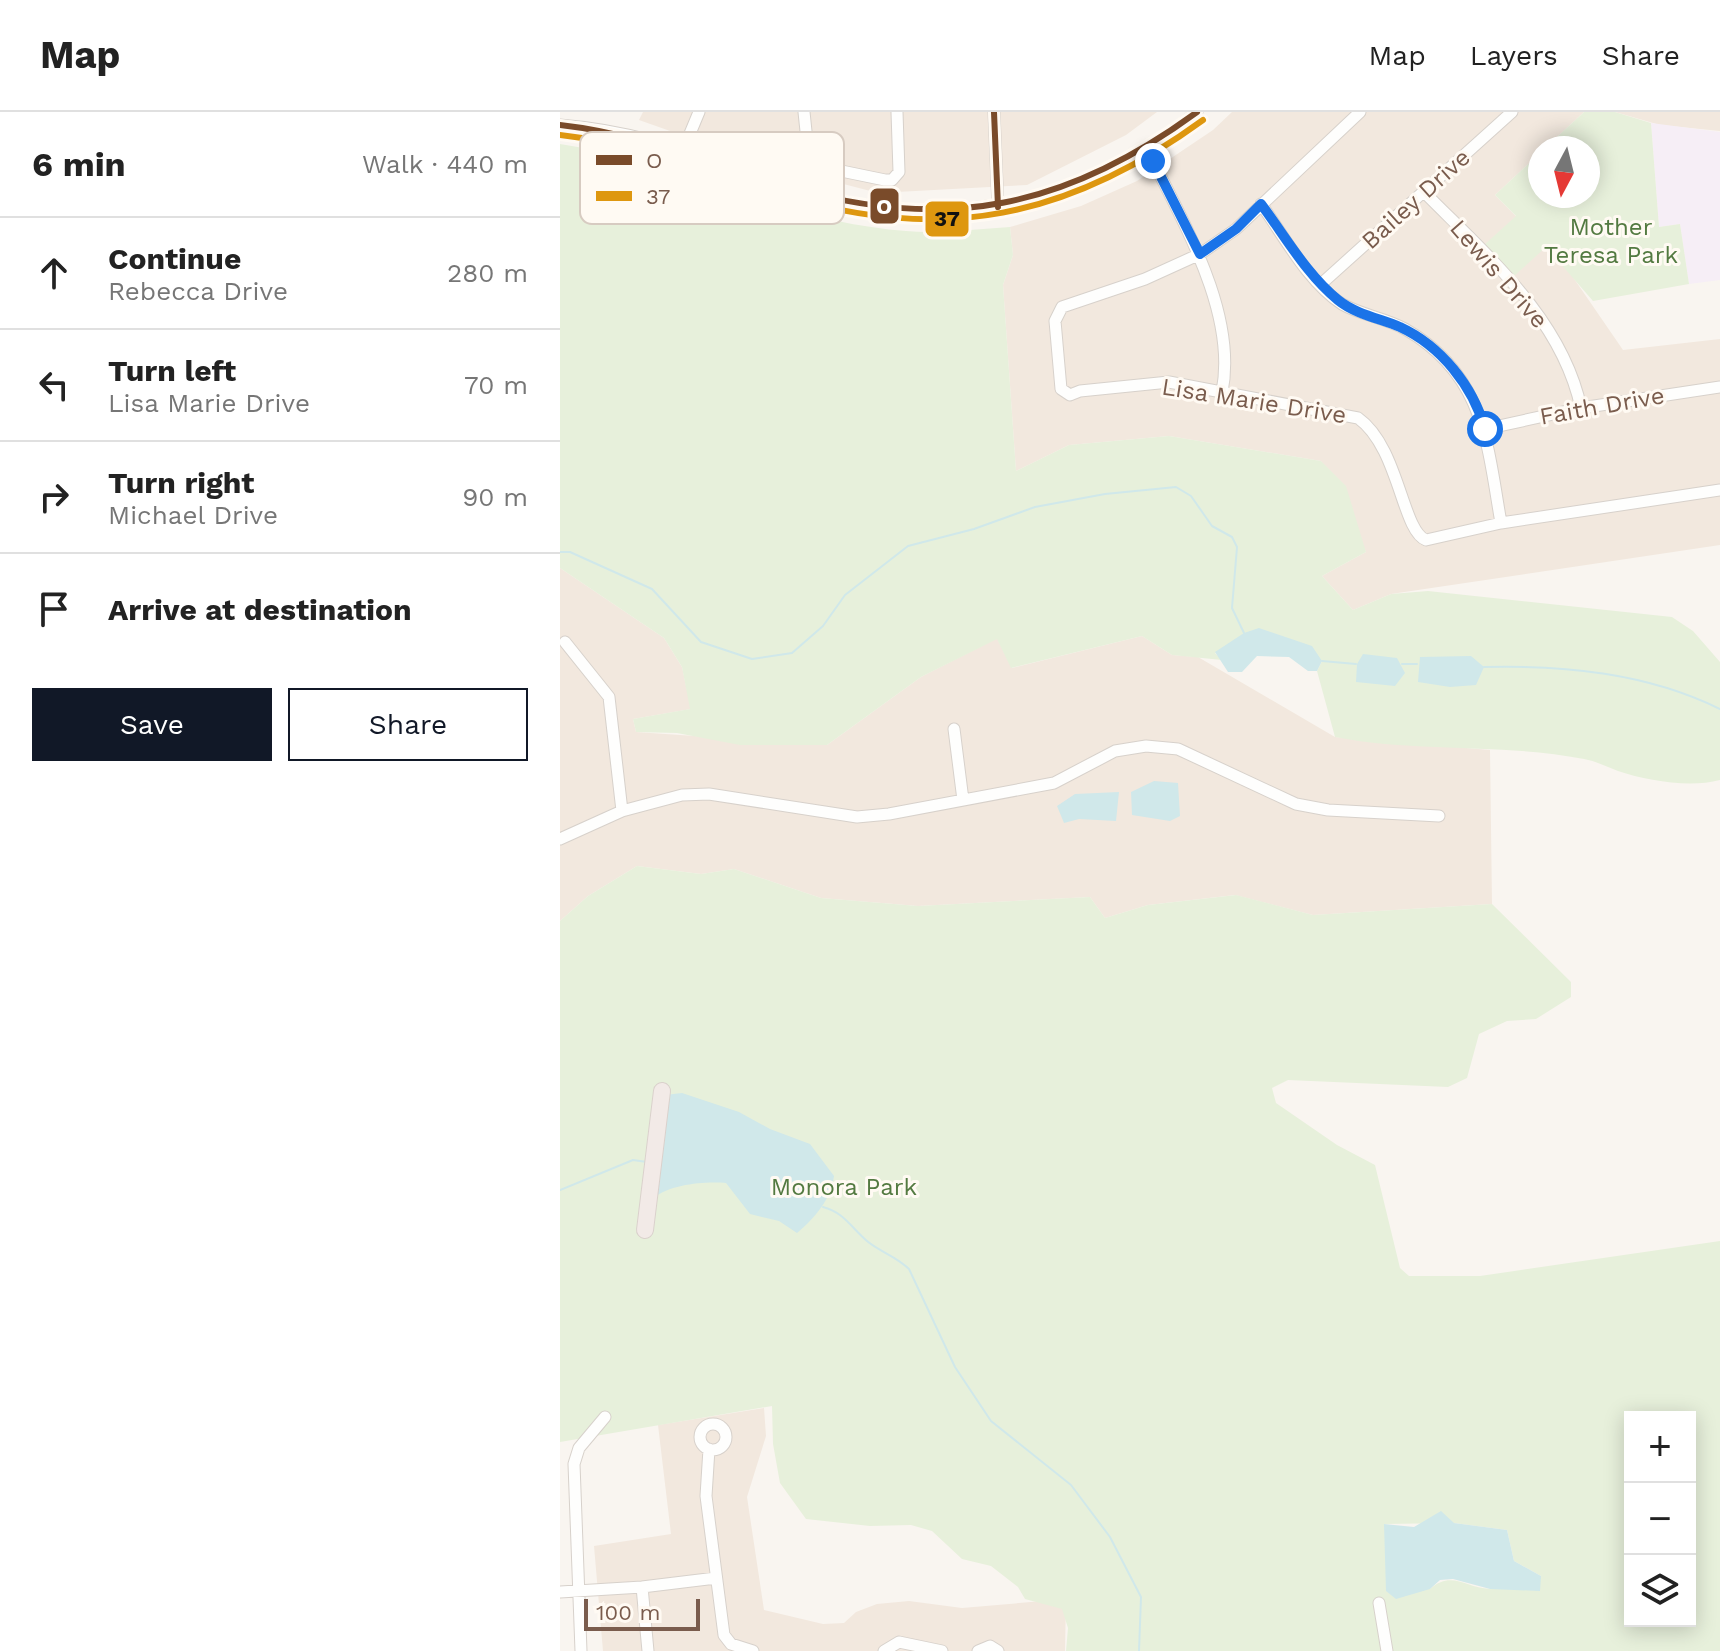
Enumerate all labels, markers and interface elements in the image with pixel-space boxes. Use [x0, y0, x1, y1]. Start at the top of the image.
text: Map [40, 33, 120, 77]
text: Map [1369, 39, 1426, 72]
text: Layers [1470, 39, 1558, 72]
text: Share [1602, 39, 1680, 72]
legend [580, 132, 844, 224]
north arrow [1528, 136, 1600, 208]
route end [1135, 143, 1171, 179]
street label: Bailey Drive [1356, 143, 1476, 255]
text: 6 min [32, 144, 126, 184]
text: O [646, 148, 662, 173]
text: Walk · 440 m [362, 149, 528, 179]
text: 37 [646, 184, 670, 209]
line badge: O [869, 187, 900, 225]
text: O [876, 194, 892, 219]
line badge: 37 [924, 200, 970, 238]
text: 37 [934, 206, 960, 231]
park label: Mother Teresa Park [1544, 213, 1679, 269]
street label: Lewis Drive [1444, 214, 1554, 334]
text: Continue [108, 241, 241, 276]
icon: ahead [32, 251, 76, 295]
text: 280 m [447, 258, 528, 288]
text: Rebecca Drive [108, 276, 288, 306]
text: Turn left [108, 353, 236, 388]
icon: left [32, 363, 76, 407]
text: 70 m [464, 370, 528, 400]
street label: Lisa Marie Drive [1160, 373, 1348, 429]
street label: Faith Drive [1537, 381, 1667, 431]
text: Lisa Marie Drive [108, 388, 310, 418]
route start [1467, 411, 1503, 447]
text: Turn right [108, 465, 254, 500]
icon: right [32, 475, 76, 519]
text: 90 m [462, 482, 528, 512]
text: Michael Drive [108, 500, 278, 530]
icon: arrive [32, 587, 76, 631]
text: Arrive at destination [108, 592, 412, 627]
button: Save [32, 688, 272, 761]
button: Share [288, 688, 528, 761]
park label: Monora Park [771, 1173, 918, 1201]
map controls [1624, 1411, 1696, 1627]
button: + [1624, 1411, 1696, 1483]
button: − [1624, 1483, 1696, 1555]
button: layers [1624, 1555, 1696, 1627]
scale bar [584, 1595, 700, 1631]
text: 100 m [596, 1600, 660, 1625]

